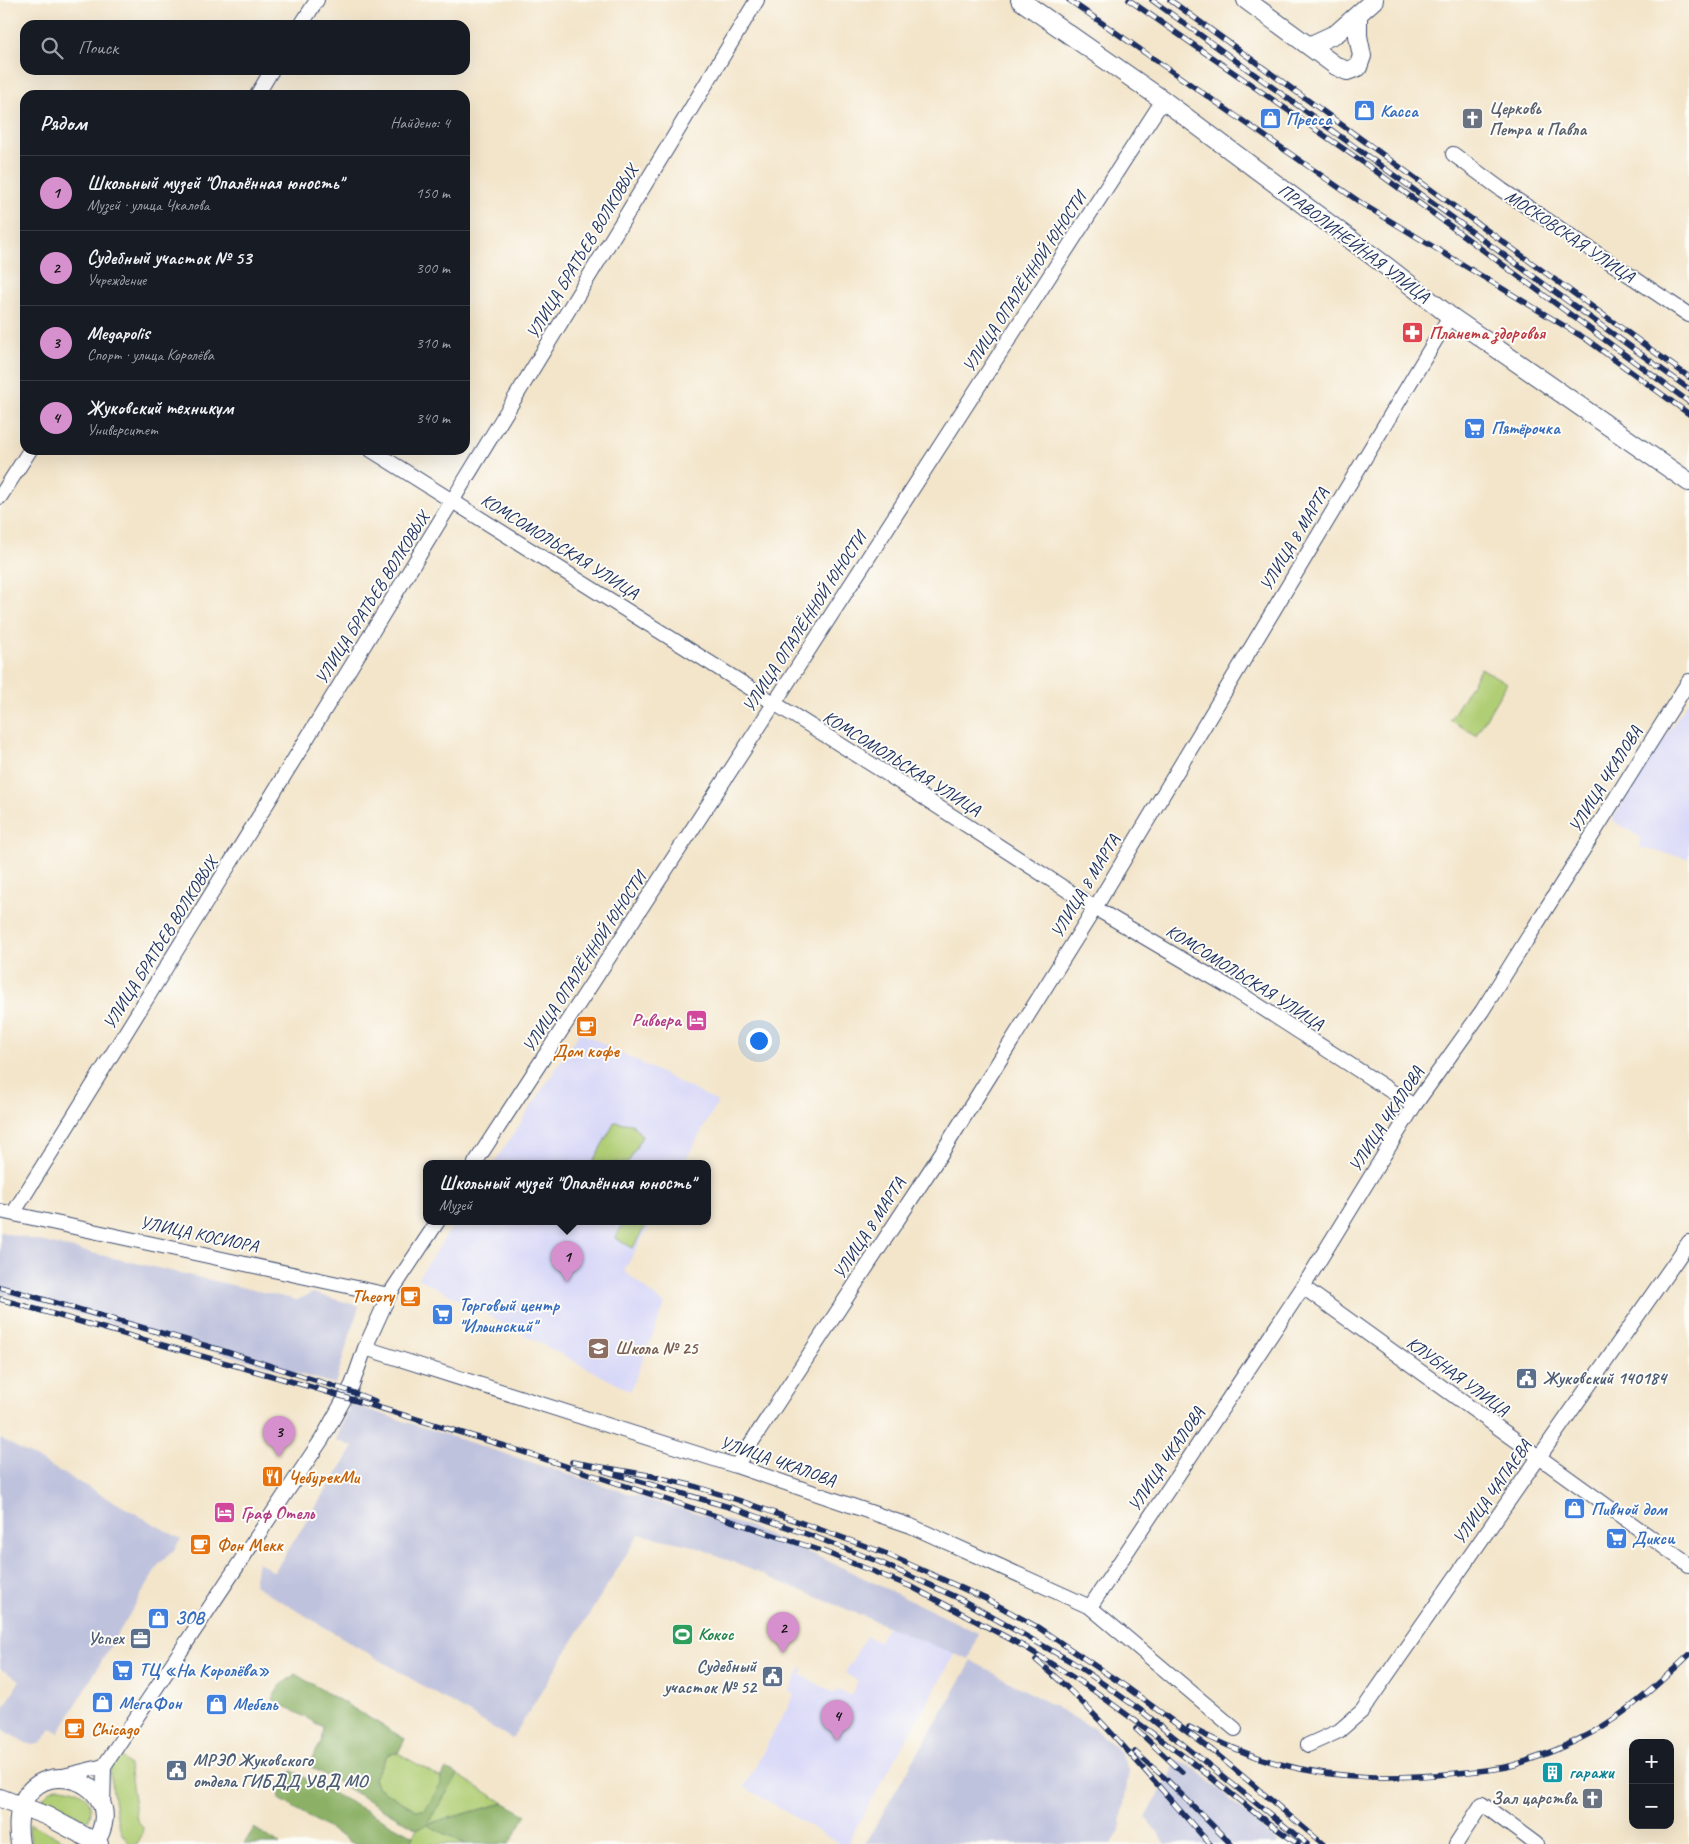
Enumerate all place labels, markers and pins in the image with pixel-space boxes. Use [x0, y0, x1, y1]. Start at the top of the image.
place label: Церковь Петра и Павла [1489, 97, 1587, 140]
shop icon: Касса [1352, 99, 1376, 123]
place label: Касса [1380, 100, 1419, 122]
church icon: Церковь Петра и Павла [1461, 106, 1485, 130]
shop icon: Пресса [1258, 107, 1282, 131]
place label: Пресса [1286, 108, 1333, 130]
pharmacy icon: Планета здоровья [1401, 321, 1425, 345]
place label: Планета здоровья [1429, 322, 1546, 345]
supermarket icon: Пятёрочка [1463, 416, 1487, 440]
place label: Пятёрочка [1491, 417, 1561, 439]
hotel icon: Ривьера [685, 1008, 709, 1032]
place label: Ривьера [632, 1009, 683, 1031]
cafe icon: Дом кофе [574, 1014, 598, 1038]
place label: Дом кофе [553, 1040, 620, 1062]
pin: 1 [551, 1241, 583, 1282]
cafe icon: Theory [398, 1284, 422, 1308]
place label: Theory [352, 1285, 396, 1307]
place label: Торговый центр "Ильинский" [459, 1294, 560, 1337]
supermarket icon: Торговый центр "Ильинский" [431, 1303, 455, 1327]
school or university icon: Школа № 25 [587, 1336, 611, 1360]
place label: Школа № 25 [615, 1337, 700, 1359]
public building icon: Жуковский 140184 [1515, 1366, 1539, 1390]
place label: Жуковский 140184 [1543, 1367, 1668, 1389]
pin: 3 [263, 1416, 295, 1457]
restaurant icon: ЧебурекМи [260, 1465, 284, 1489]
place label: ЧебурекМи [288, 1466, 361, 1488]
shop icon: Пивной дом [1563, 1497, 1587, 1521]
place label: Пивной дом [1591, 1498, 1668, 1520]
hotel icon: Граф Отель [213, 1501, 237, 1525]
place label: Граф Отель [241, 1502, 316, 1524]
supermarket icon: Дикси [1604, 1526, 1628, 1550]
place label: Дикси [1632, 1527, 1676, 1549]
cafe icon: Фон Мекк [189, 1533, 213, 1557]
place label: Фон Мекк [217, 1534, 284, 1556]
shop icon: ЗОВ [147, 1606, 171, 1630]
place label: ЗОВ [175, 1607, 206, 1629]
pin: 2 [767, 1612, 799, 1653]
sports icon: Кокос [670, 1622, 694, 1646]
place label: Кокос [698, 1623, 735, 1645]
office icon: Успех [128, 1626, 152, 1650]
place label: Успех [87, 1627, 125, 1649]
place label: Судебный участок № 52 [662, 1655, 758, 1698]
supermarket icon: ТЦ «На Королёва» [111, 1658, 135, 1682]
place label: ТЦ «На Королёва» [139, 1659, 269, 1681]
public building icon: Судебный участок № 52 [760, 1664, 784, 1688]
shop icon: МегаФон [91, 1691, 115, 1715]
place label: МегаФон [119, 1692, 183, 1714]
shop icon: Мебель [205, 1692, 229, 1716]
place label: Мебель [233, 1693, 279, 1715]
pin: 4 [821, 1700, 853, 1741]
cafe icon: Chicago [63, 1717, 87, 1741]
place label: Chicago [91, 1718, 140, 1740]
place label: МРЭО Жуковского отдела ГИБДД УВД МО [193, 1749, 369, 1792]
public building icon: МРЭО Жуковского отдела ГИБДД УВД МО [165, 1758, 189, 1782]
building icon: гаражи [1541, 1760, 1565, 1784]
place label: гаражи [1569, 1761, 1615, 1783]
church icon: Зал царства [1581, 1786, 1605, 1810]
place label: Зал царства [1491, 1787, 1579, 1809]

